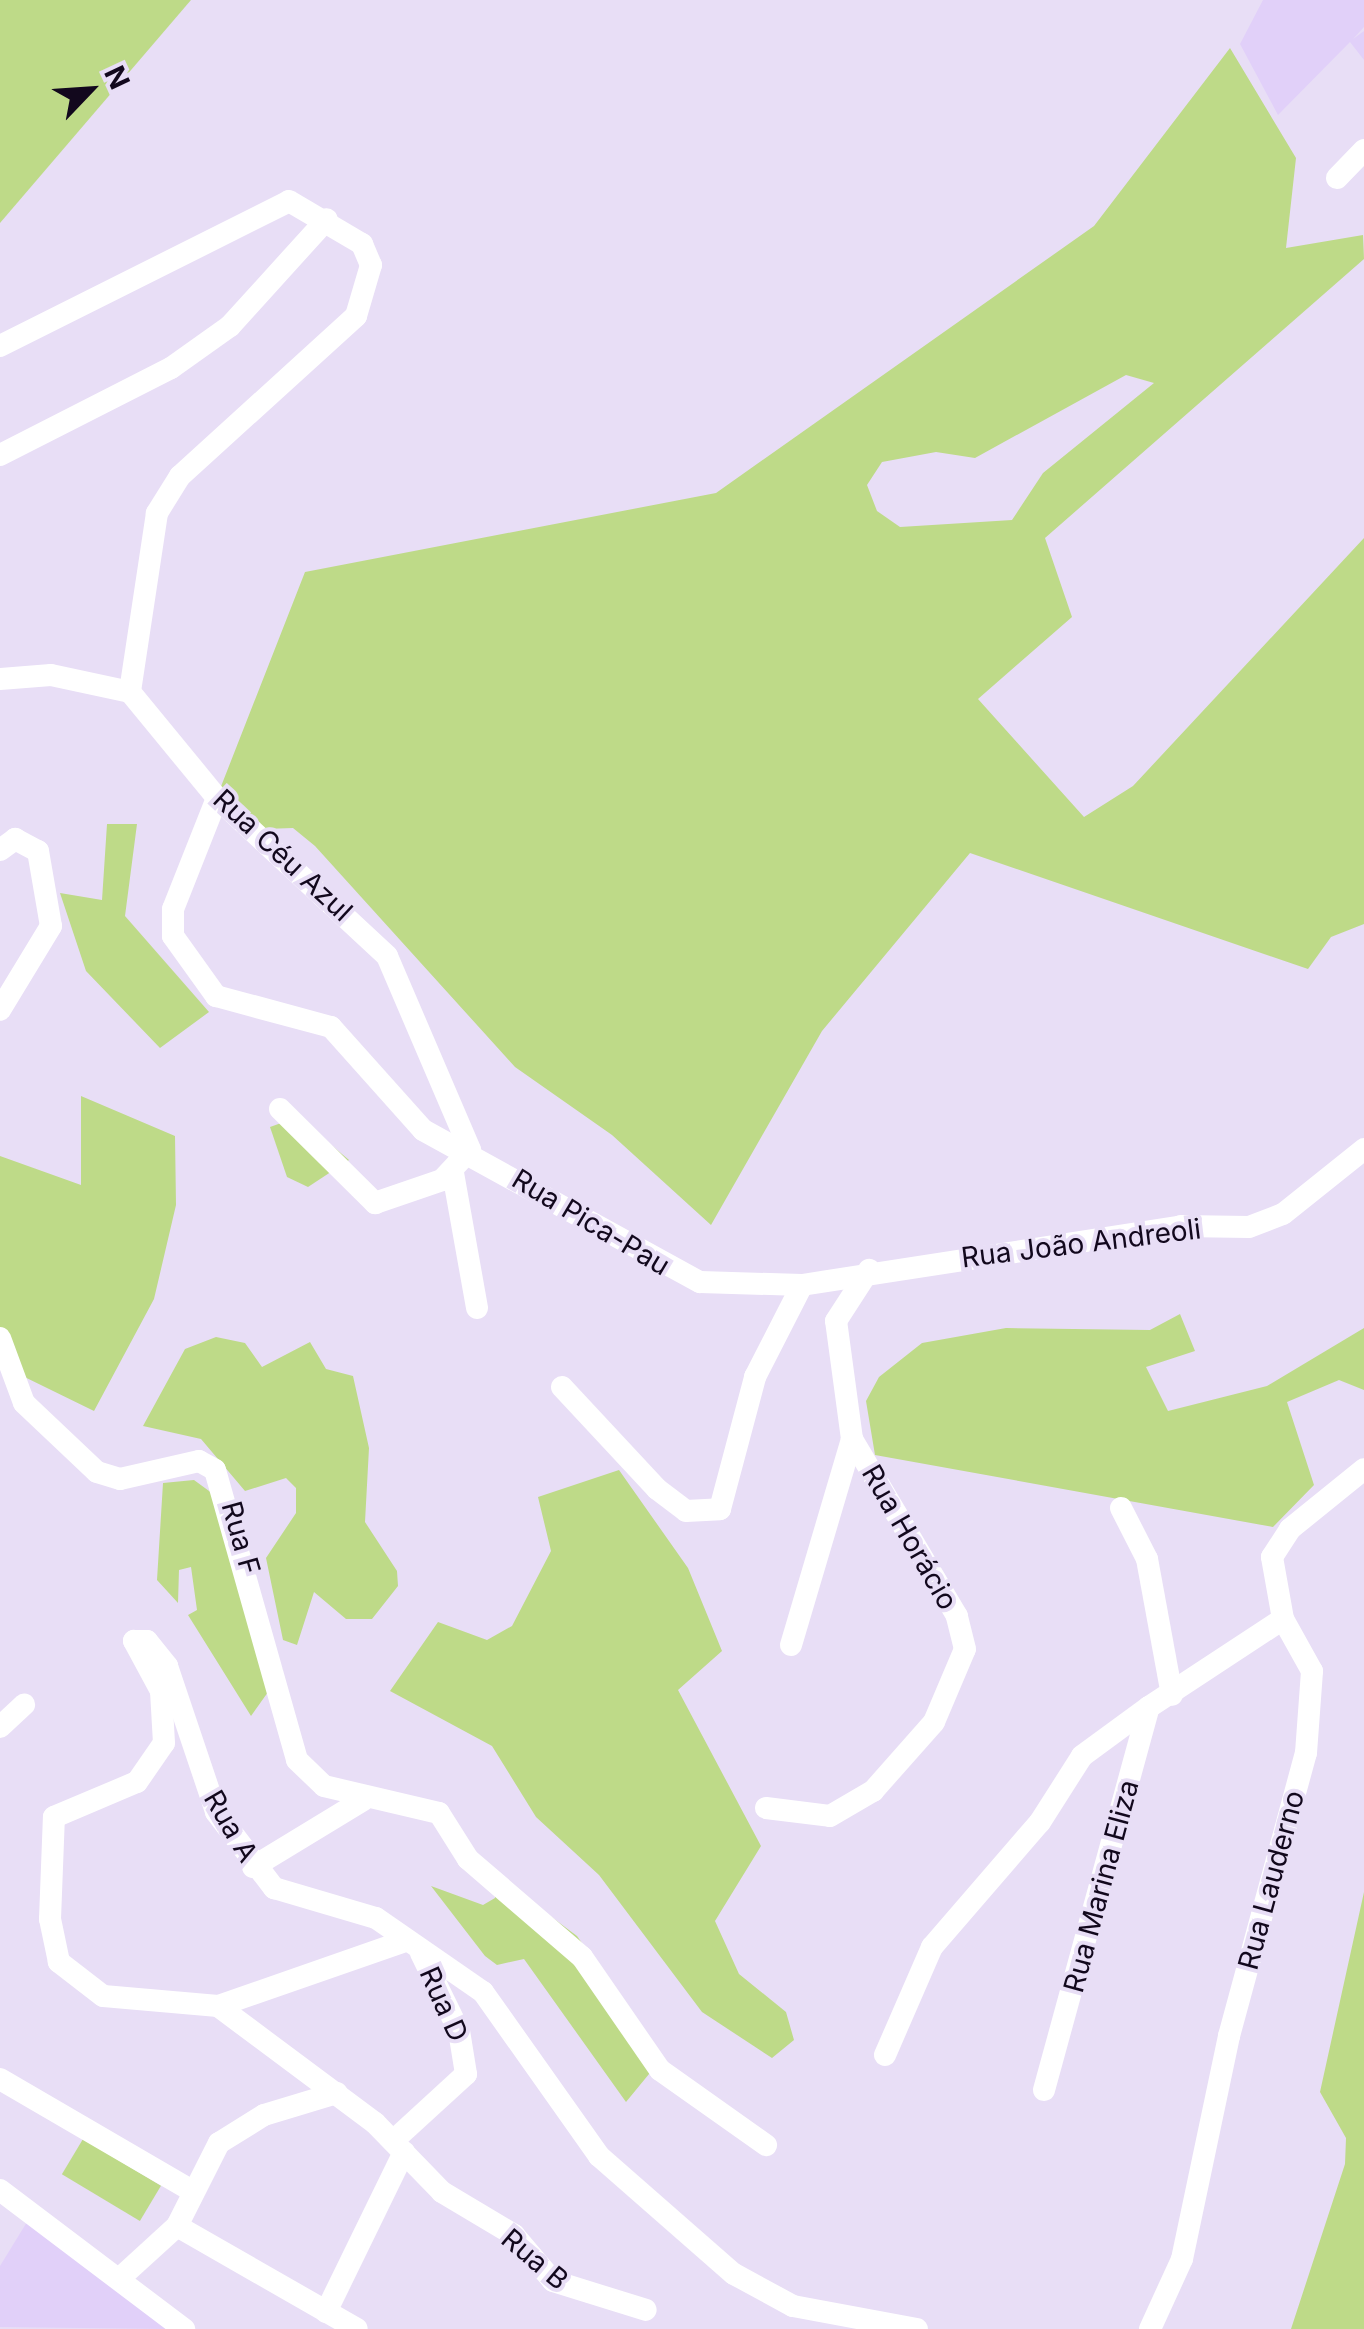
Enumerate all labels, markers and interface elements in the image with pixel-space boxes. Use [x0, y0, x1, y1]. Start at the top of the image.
north arrow [40, 40, 140, 140]
text: N [97, 60, 137, 94]
street label: Rua Céu Azul [207, 782, 359, 928]
street label: Rua Pica-Pau [506, 1162, 676, 1282]
street label: Rua João Andreoli [959, 1212, 1203, 1274]
street label: Rua Horácio [855, 1459, 965, 1615]
street label: Rua F [215, 1497, 267, 1579]
street label: Rua Marina Eliza [1056, 1776, 1146, 1996]
street label: Rua A [197, 1784, 265, 1868]
street label: Rua Lauderno [1231, 1787, 1311, 1973]
street label: Rua D [413, 1961, 475, 2047]
street label: Rua B [495, 2222, 575, 2296]

